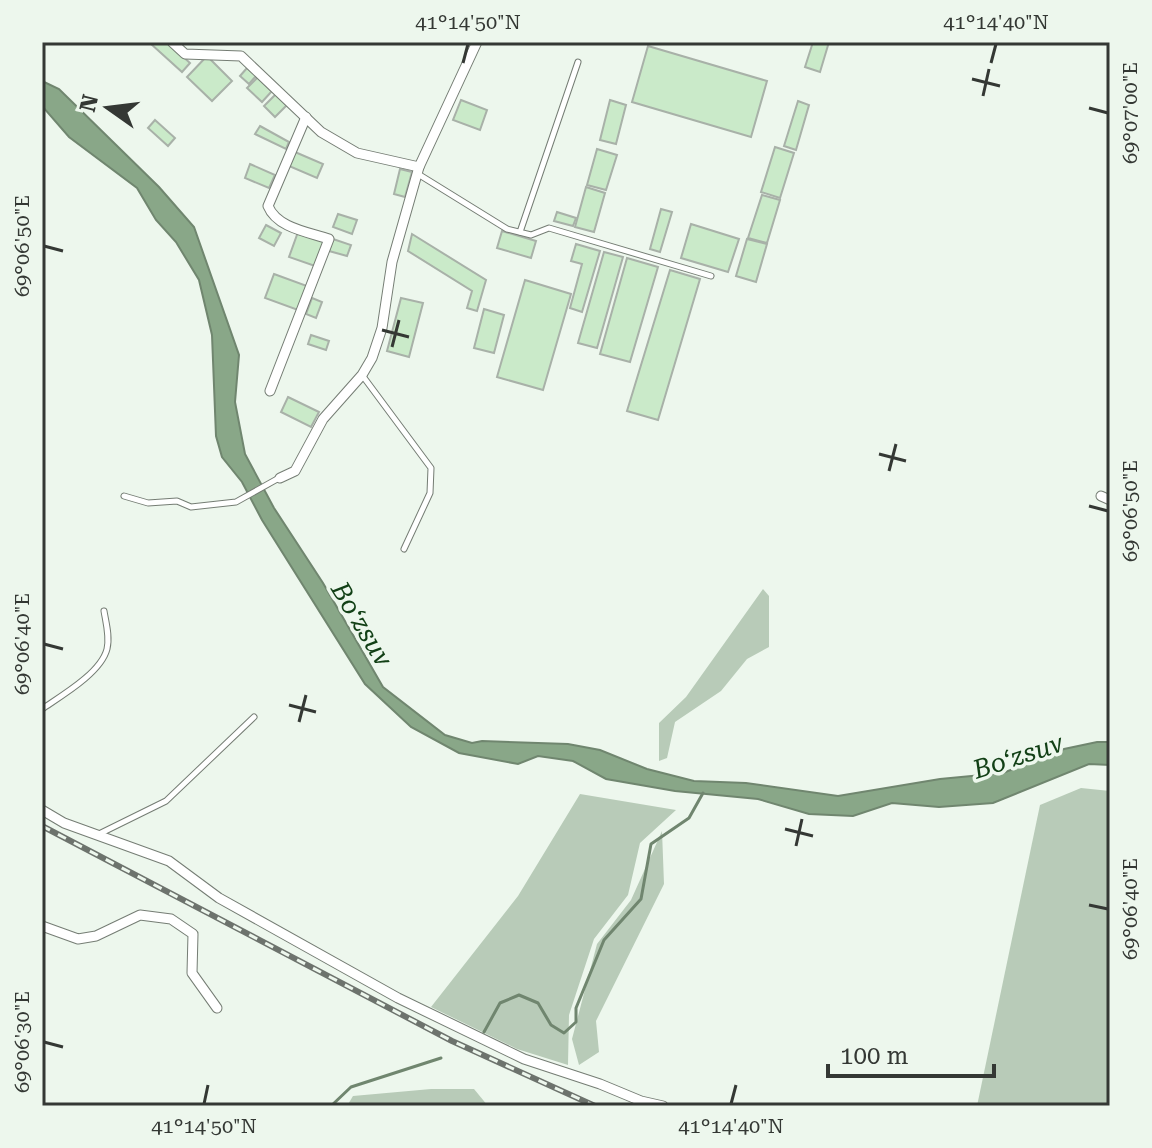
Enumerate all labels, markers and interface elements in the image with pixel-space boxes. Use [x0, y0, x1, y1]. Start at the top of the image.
text: 41°14'50"N [415, 10, 521, 34]
text: 41°14'40"N [943, 10, 1049, 34]
text: 69°07'00"E [1118, 62, 1142, 164]
north arrow [68, 68, 148, 148]
text: N [75, 92, 103, 115]
text: 69°06'50"E [10, 195, 34, 297]
text: 69°06'50"E [1118, 460, 1142, 562]
water label: Boʻzsuv [325, 576, 399, 672]
text: 69°06'40"E [10, 593, 34, 695]
water label: Boʻzsuv [968, 727, 1068, 785]
text: 69°06'40"E [1118, 858, 1142, 960]
text: 69°06'30"E [10, 991, 34, 1093]
scale bar [828, 1028, 994, 1078]
text: 100 m [840, 1042, 908, 1070]
text: 41°14'50"N [151, 1114, 257, 1138]
text: 41°14'40"N [678, 1114, 784, 1138]

